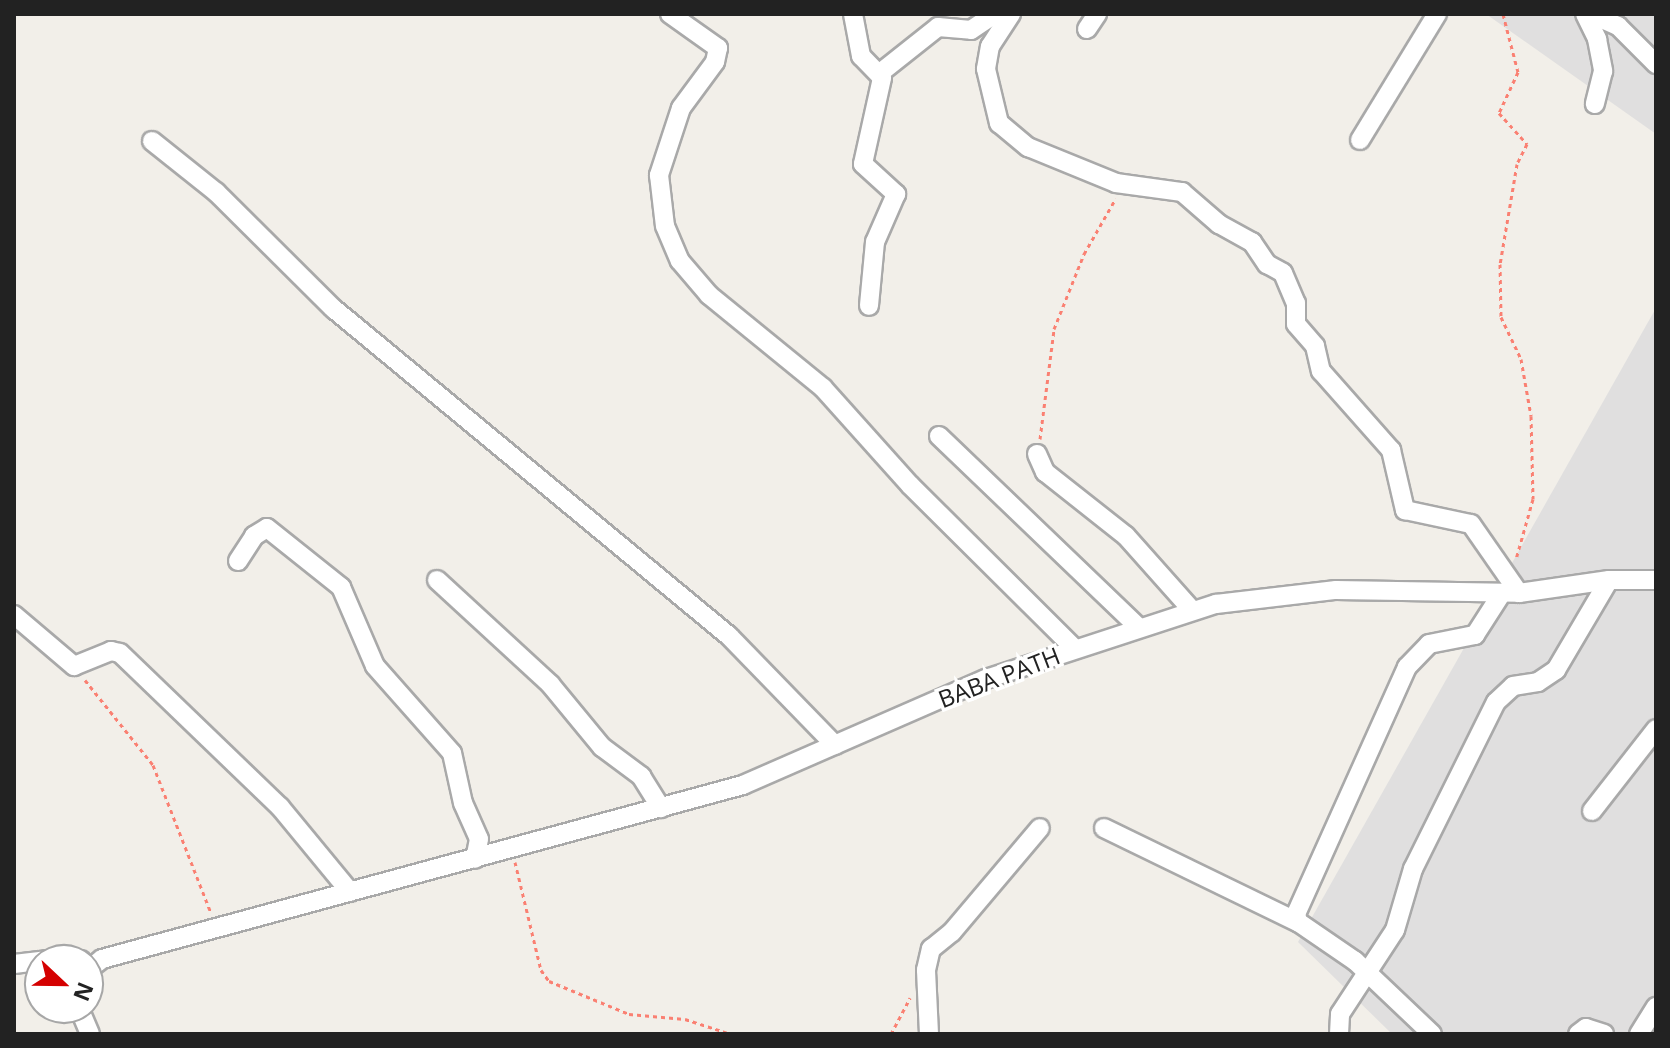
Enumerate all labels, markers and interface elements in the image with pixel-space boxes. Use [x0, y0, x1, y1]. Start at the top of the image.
street label: BABA PATH [934, 641, 1064, 713]
north arrow [24, 944, 104, 1024]
text: N [67, 978, 102, 1006]

